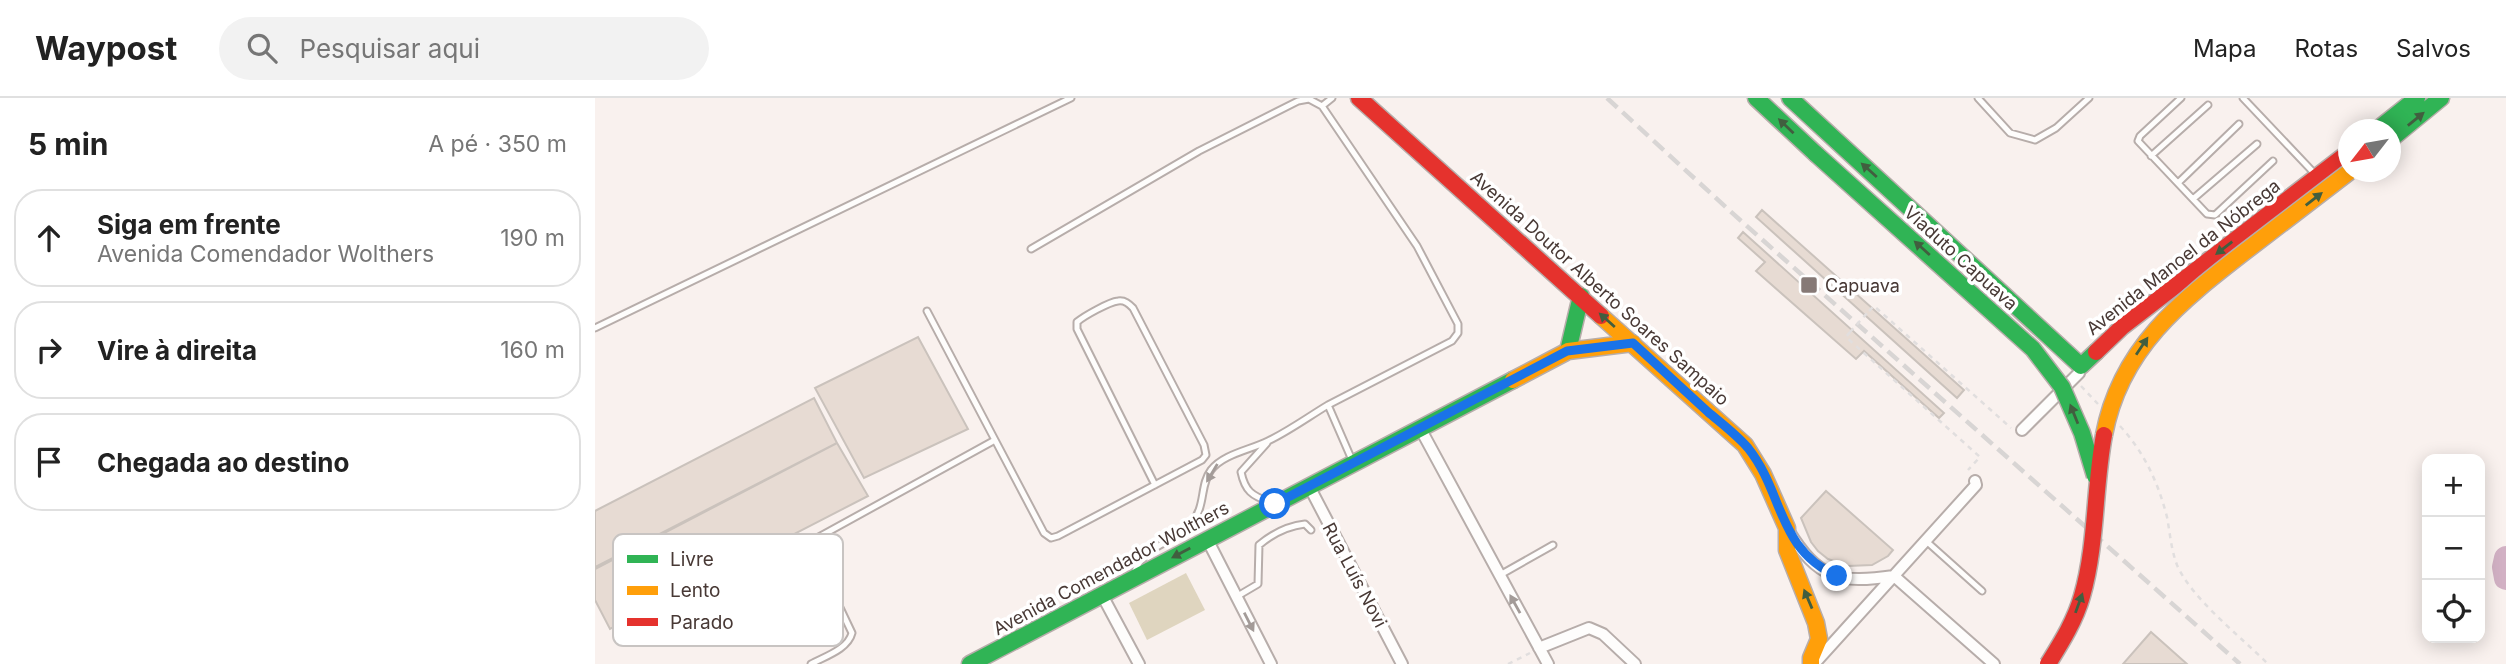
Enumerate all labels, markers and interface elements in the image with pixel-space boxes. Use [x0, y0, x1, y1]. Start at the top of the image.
search box [219, 17, 709, 80]
text: Waypost [35, 28, 177, 68]
icon: search [243, 29, 281, 67]
text: Pesquisar aqui [299, 33, 480, 64]
text: Mapa [2193, 34, 2257, 63]
text: Rotas [2295, 34, 2358, 63]
text: Salvos [2396, 34, 2471, 63]
one-way arrow [2406, 111, 2424, 126]
one-way arrow [1778, 119, 1795, 135]
north arrow [2338, 119, 2401, 182]
text: 5 min [28, 126, 108, 162]
text: A pé · 350 m [428, 130, 567, 158]
one-way arrow [1860, 162, 1878, 178]
street label: Avenida Doutor Alberto Soares Sampaio [1467, 166, 1733, 410]
street label: Avenida Manoel da Nóbrega [2082, 175, 2284, 339]
one-way arrow [2304, 191, 2322, 206]
street label: Viaduto Capuava [1900, 202, 2022, 314]
text: Siga em frente [97, 209, 281, 240]
icon: ahead [30, 219, 68, 257]
text: 190 m [500, 224, 565, 252]
text: Avenida Comendador Wolthers [97, 240, 434, 268]
one-way arrow [1913, 240, 1931, 256]
one-way arrow [2215, 241, 2233, 255]
marker: Capuava [1799, 275, 1819, 295]
place label: Capuava [1825, 275, 1900, 296]
one-way arrow [1599, 312, 1616, 328]
icon: right [30, 331, 68, 369]
text: Vire à direita [97, 335, 257, 366]
text: 160 m [500, 336, 565, 364]
one-way arrow [2135, 337, 2149, 355]
one-way arrow [2069, 403, 2080, 424]
icon: arrive [30, 443, 68, 481]
text: Chegada ao destino [97, 447, 349, 478]
map controls [2422, 454, 2485, 643]
button: + [2422, 454, 2485, 517]
one-way arrow [1206, 463, 1219, 483]
route start [1259, 488, 1290, 519]
street label: Avenida Comendador Wolthers [990, 497, 1232, 639]
button: − [2422, 517, 2485, 580]
street label: Rua Luís Novi [1319, 519, 1391, 631]
legend [613, 534, 843, 646]
one-way arrow [1171, 546, 1191, 558]
text: Livre [670, 548, 714, 571]
route end [1821, 560, 1852, 591]
text: Lento [670, 579, 720, 602]
button: locate [2422, 580, 2485, 643]
one-way arrow [1802, 589, 1813, 610]
one-way arrow [2073, 593, 2084, 614]
one-way arrow [1510, 594, 1521, 614]
text: Parado [670, 611, 734, 634]
one-way arrow [1243, 612, 1255, 632]

